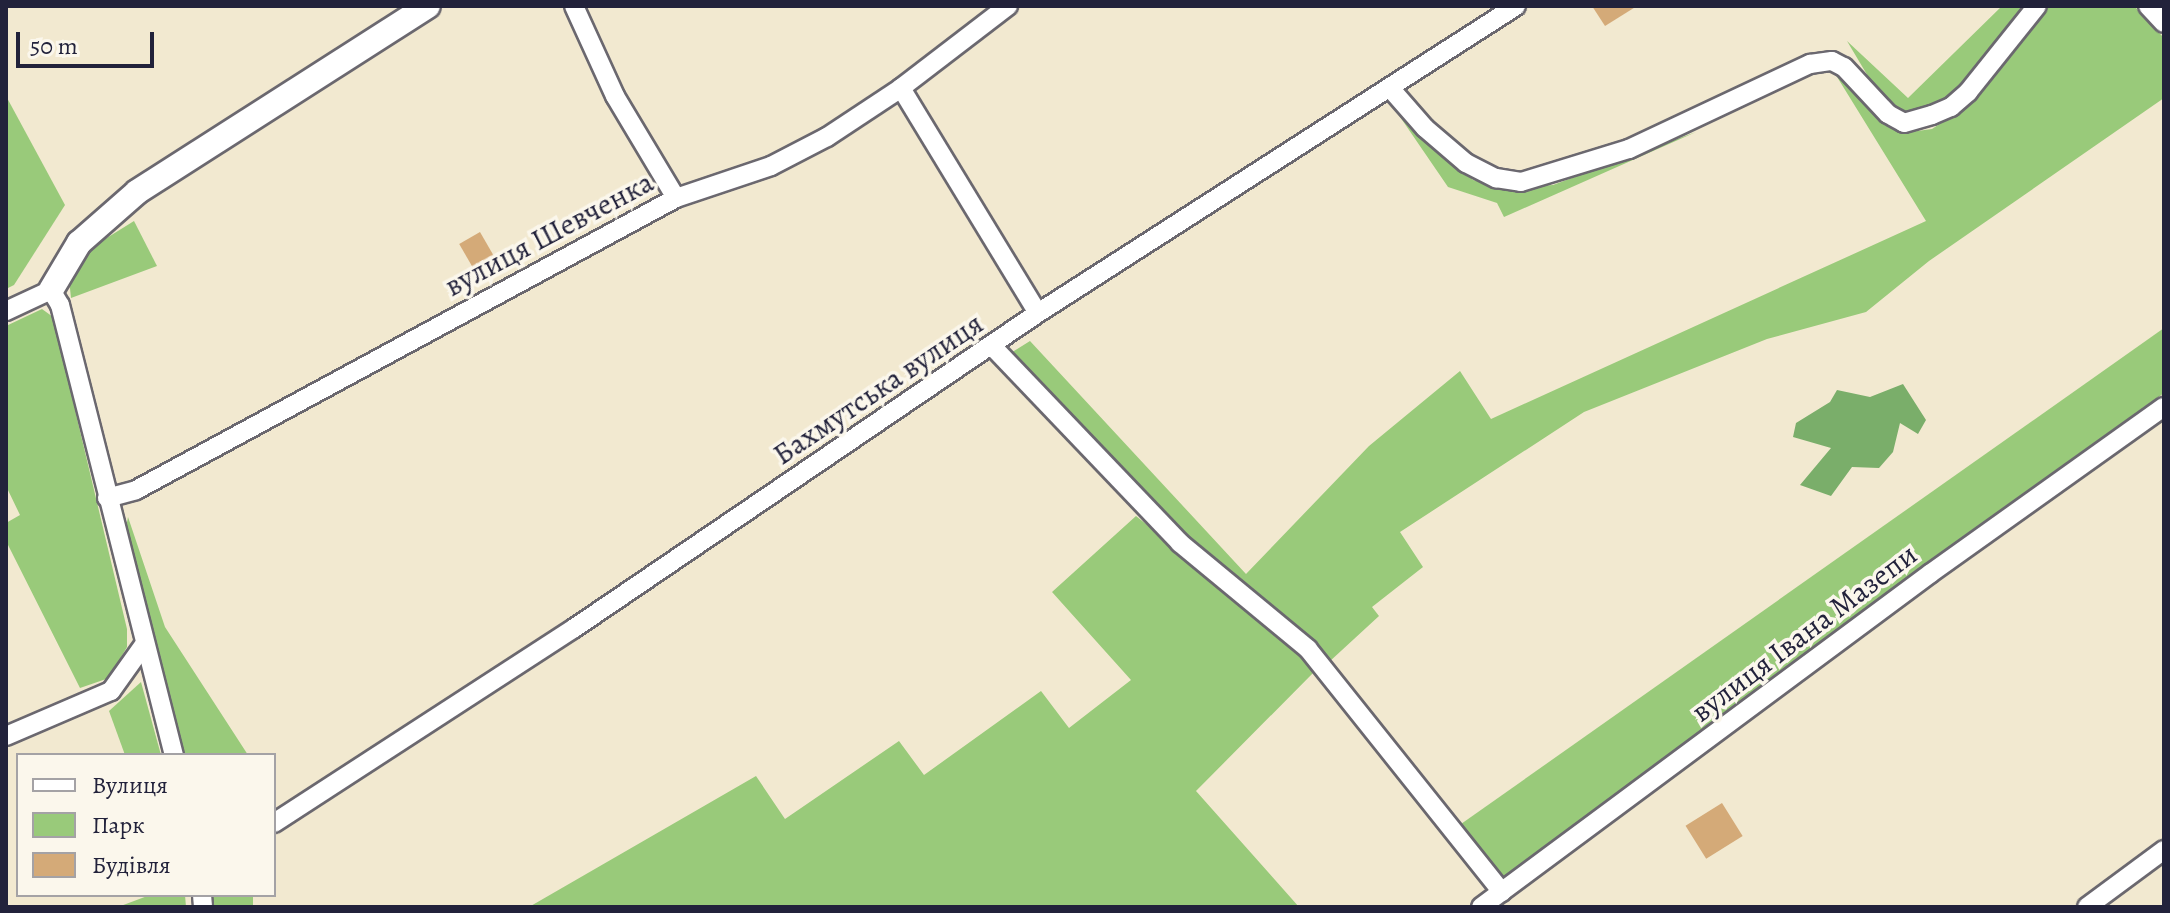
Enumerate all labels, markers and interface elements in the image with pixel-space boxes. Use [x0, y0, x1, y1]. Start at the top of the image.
scale bar [20, 16, 158, 66]
text: 50 m [30, 30, 78, 62]
street label: вулиця Шевченка [439, 164, 659, 304]
street label: Бахмутська вулиця [766, 305, 990, 473]
street label: вулиця Івана Мазепи [1684, 536, 1924, 730]
legend [16, 753, 276, 897]
text: Вулиця [92, 769, 168, 801]
text: Парк [92, 809, 145, 841]
text: Будівля [92, 849, 171, 881]

